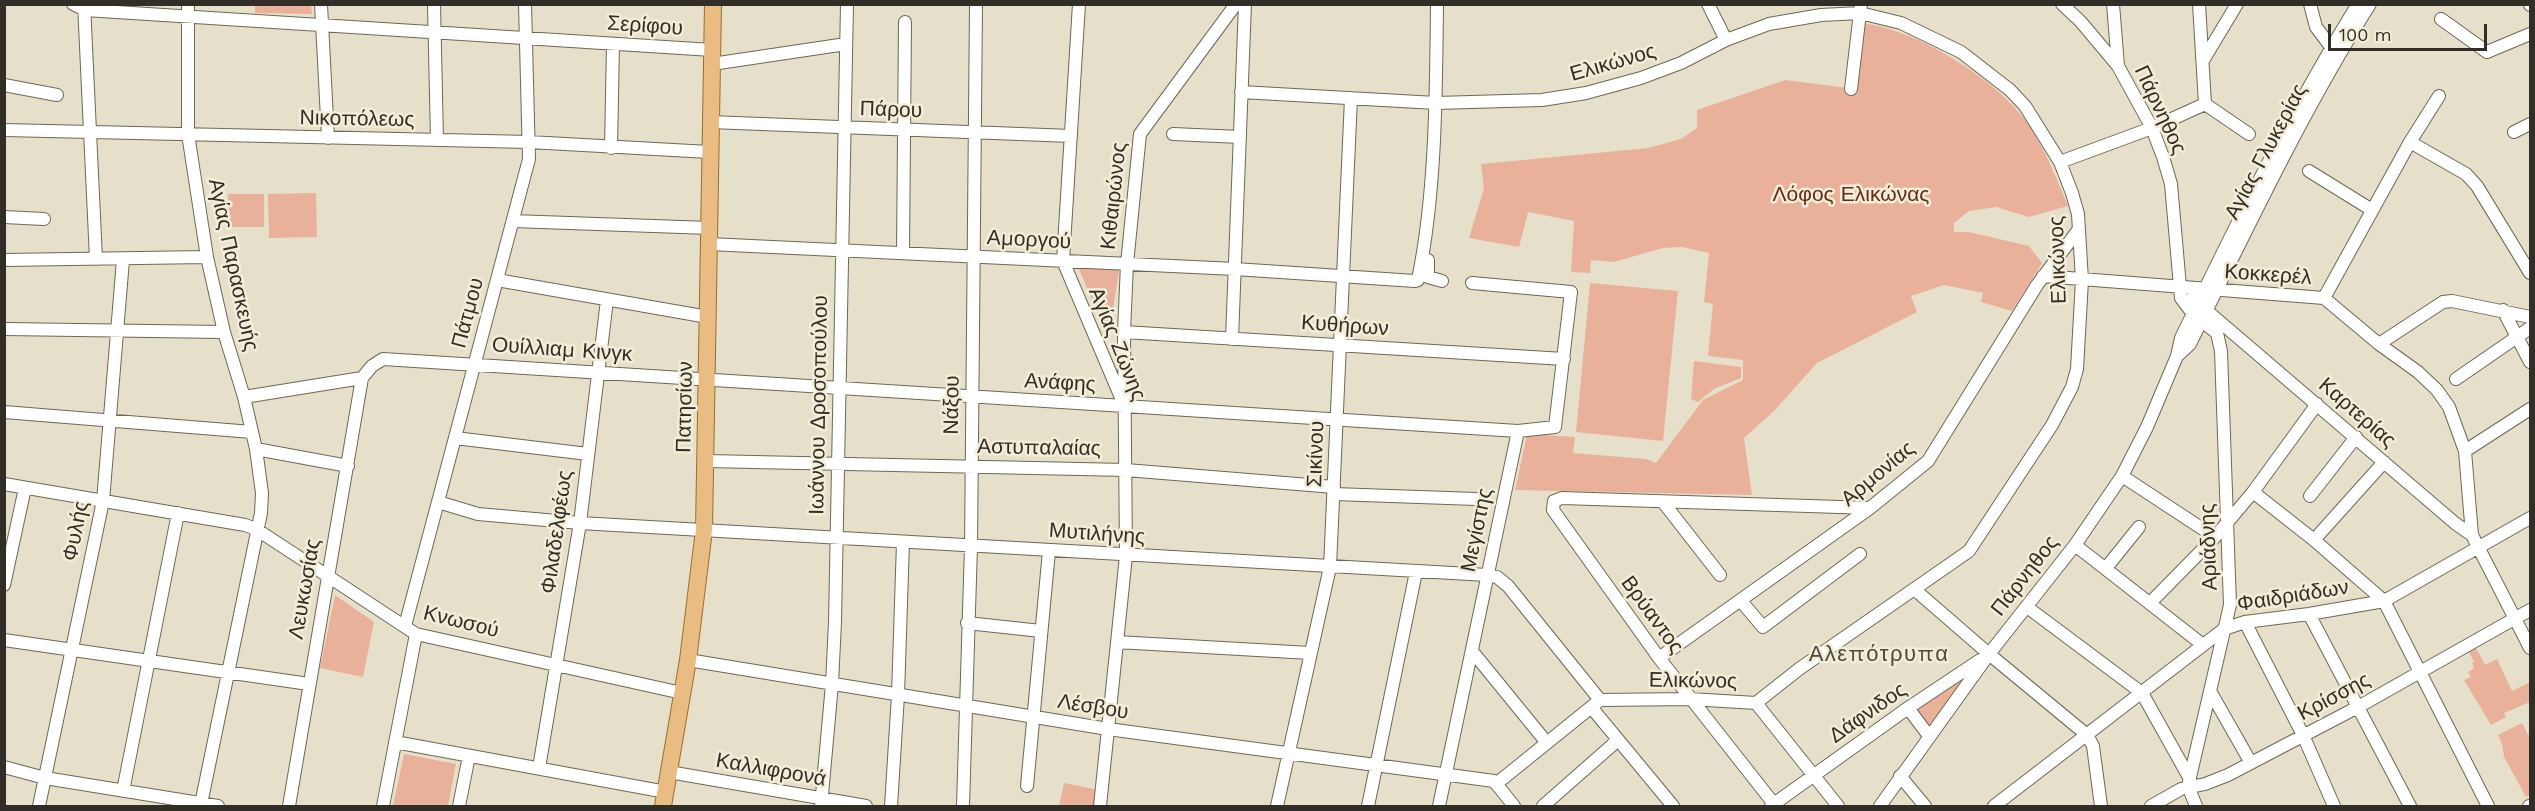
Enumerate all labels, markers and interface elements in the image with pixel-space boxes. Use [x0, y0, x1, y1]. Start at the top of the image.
street label: Σερίφου [606, 11, 684, 41]
scale bar [2331, 12, 2490, 50]
text: 100 m [2339, 24, 2392, 45]
street label: Ελικώνος [1567, 39, 1659, 87]
street label: Πάρνηθος [2129, 62, 2191, 158]
street label: Αγίας Γλυκερίας [2220, 80, 2312, 224]
street label: Πάρου [859, 96, 923, 124]
street label: Νικοπόλεως [299, 105, 415, 133]
street label: Κιθαιρώνος [1096, 141, 1132, 251]
street label: Αγίας Παρασκευής [202, 176, 264, 354]
park label: Λόφος Ελικώνας [1773, 182, 1929, 208]
street label: Ελικώνος [2044, 216, 2072, 304]
street label: Αμοργού [986, 225, 1072, 255]
street label: Κοκκερέλ [2223, 259, 2313, 291]
street label: Πάτμου [447, 275, 489, 351]
street label: Αγίας Ζώνης [1083, 284, 1151, 404]
street label: Ιωάννου Δροσοπούλου [804, 295, 834, 515]
street label: Κυθήρων [1300, 310, 1390, 342]
street label: Ουίλλιαμ Κινγκ [491, 333, 633, 367]
street label: Πατησίων [672, 361, 698, 453]
street label: Ανάφης [1024, 369, 1096, 397]
street label: Καρτερίας [2313, 373, 2401, 453]
street label: Νάξου [939, 375, 965, 435]
street label: Σικίνου [1302, 420, 1330, 488]
street label: Αστυπαλαίας [977, 434, 1101, 462]
street label: Αρμονίας [1836, 436, 1920, 512]
street label: Φιλαδελφέως [536, 469, 578, 595]
street label: Μεγίστης [1456, 486, 1498, 574]
street label: Φυλής [58, 499, 94, 563]
street label: Αριάδνης [2195, 503, 2223, 591]
street label: Μυτιλήνης [1048, 518, 1146, 550]
street label: Πάρνηθος [1986, 531, 2064, 621]
street label: Λευκωσίας [284, 537, 326, 641]
street label: Βρύαντος [1615, 571, 1689, 659]
street label: Φαιδριάδων [2235, 575, 2351, 617]
street label: Κνωσού [421, 600, 501, 644]
district label: Αλεπότρυπα [1809, 642, 1949, 668]
street label: Κρίσσης [2293, 667, 2375, 727]
street label: Ελικώνος [1649, 668, 1737, 694]
street label: Δάφνιδος [1825, 677, 1911, 749]
street label: Λέσβου [1056, 689, 1130, 725]
street label: Καλλιφρονά [714, 748, 828, 792]

